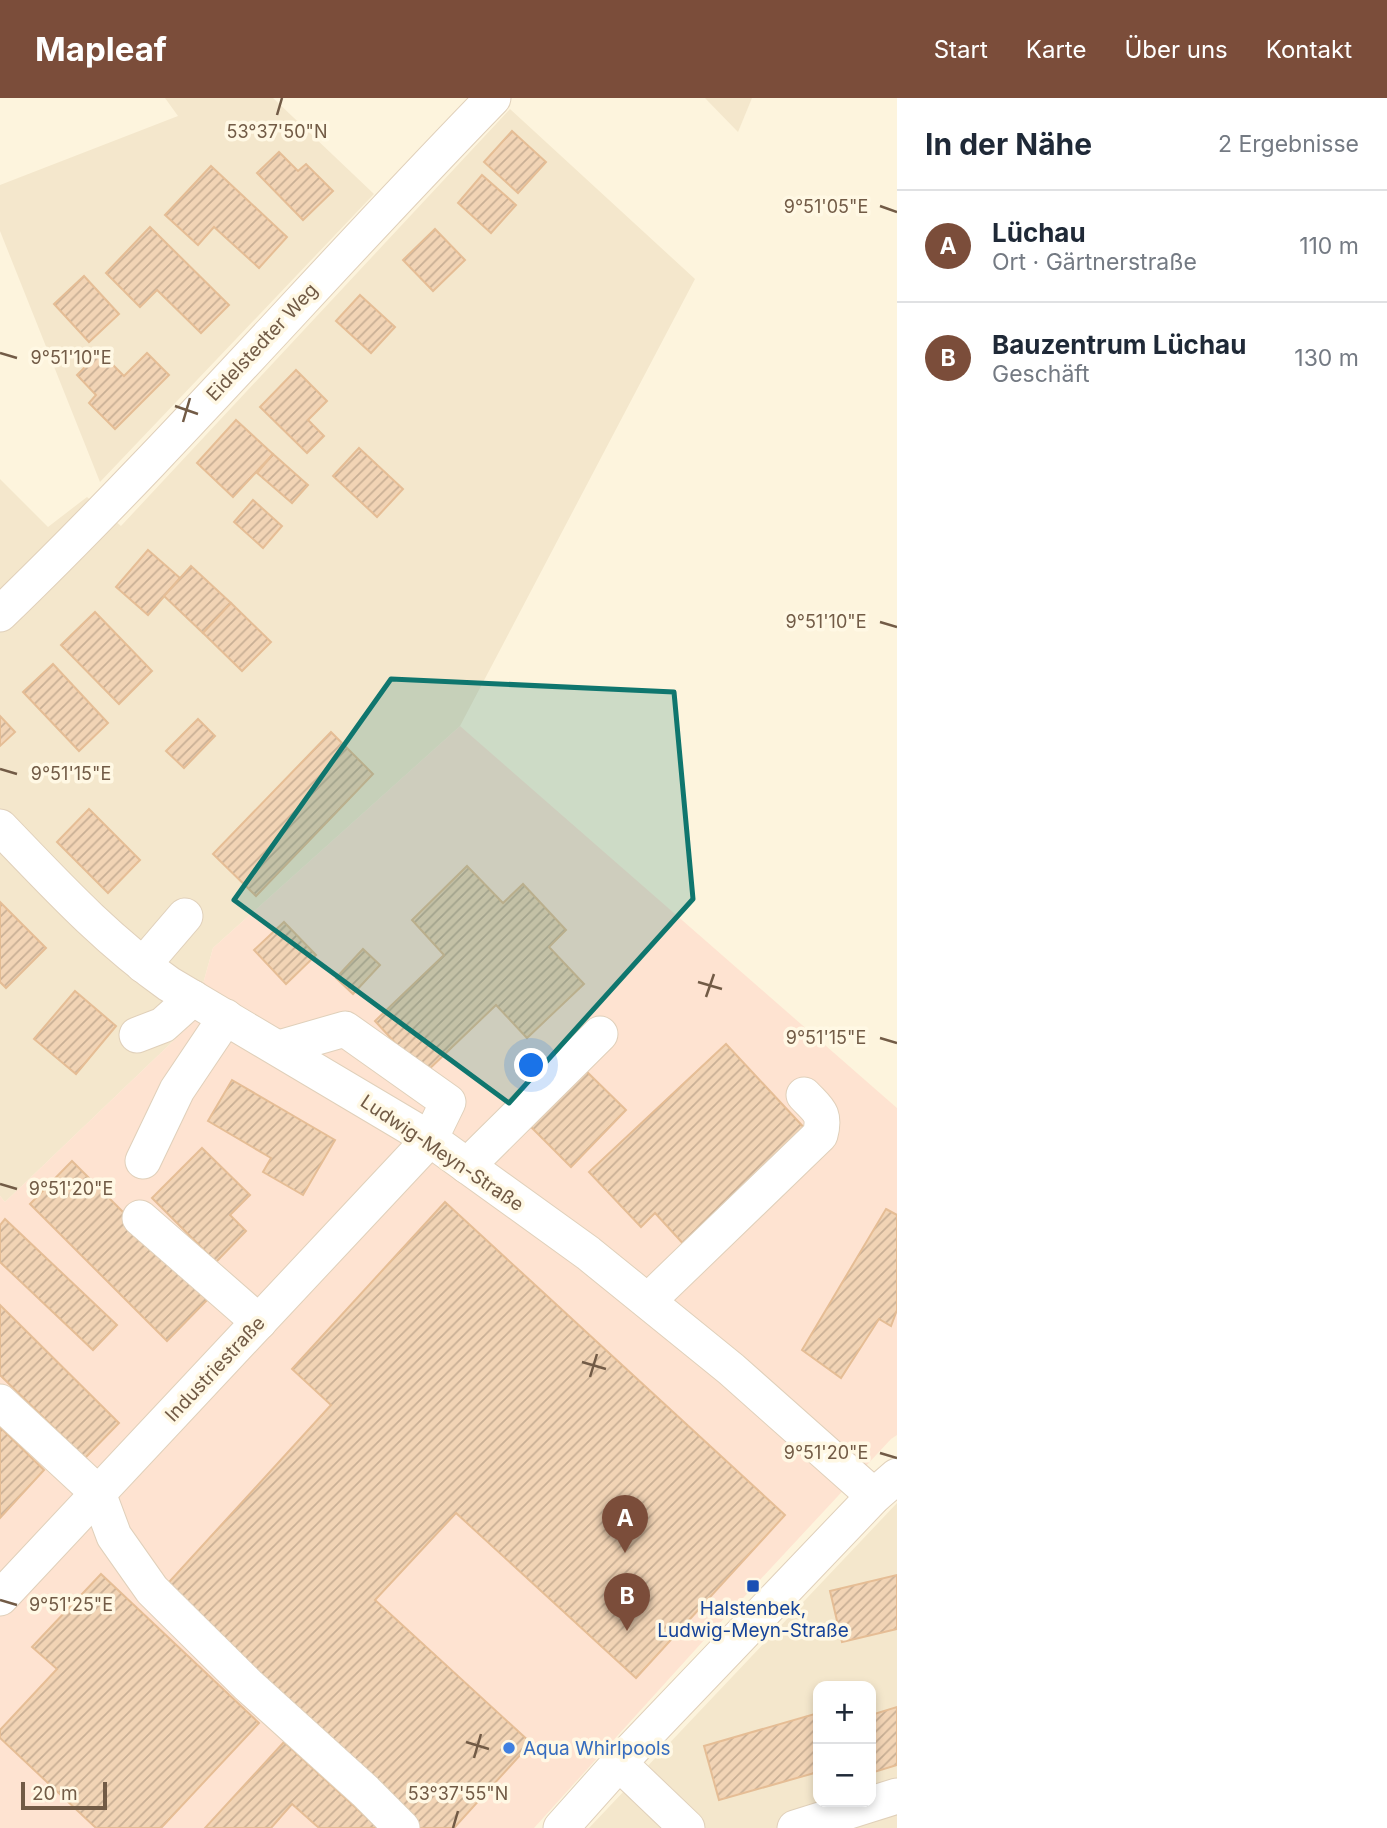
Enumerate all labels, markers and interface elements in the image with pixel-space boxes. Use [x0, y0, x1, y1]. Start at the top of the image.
text: Mapleaf [35, 29, 167, 69]
text: Start [934, 35, 988, 64]
text: Karte [1026, 35, 1086, 64]
text: Über uns [1124, 35, 1228, 64]
text: Kontakt [1266, 35, 1352, 64]
text: 53°37'50"N [227, 121, 327, 142]
text: In der Nähe [925, 126, 1092, 162]
text: 2 Ergebnisse [1218, 130, 1359, 158]
text: 9°51'05"E [784, 196, 868, 217]
text: Lüchau [992, 217, 1086, 248]
text: A [939, 232, 957, 260]
text: 110 m [1299, 232, 1359, 260]
text: Ort · Gärtnerstraße [992, 248, 1197, 276]
street label: Eidelstedter Weg [202, 278, 322, 406]
text: Bauzentrum Lüchau [992, 329, 1246, 360]
text: B [940, 344, 956, 372]
text: 130 m [1294, 344, 1359, 372]
text: 9°51'10"E [31, 347, 111, 368]
text: Geschäft [992, 360, 1090, 388]
text: 9°51'10"E [786, 611, 866, 632]
text: 9°51'15"E [31, 763, 111, 784]
text: 9°51'15"E [786, 1027, 866, 1048]
your location [514, 1048, 548, 1082]
street label: Ludwig-Meyn-Straße [356, 1090, 528, 1216]
text: 9°51'20"E [29, 1178, 113, 1199]
street label: Industriestraße [160, 1312, 270, 1426]
text: 9°51'20"E [784, 1442, 868, 1463]
pin: A [602, 1495, 648, 1553]
pin: B [604, 1573, 650, 1631]
marker: Halstenbek, Ludwig-Meyn-Straße [745, 1578, 761, 1594]
text: 9°51'25"E [29, 1594, 113, 1615]
place label: Halstenbek, Ludwig-Meyn-Straße [657, 1597, 849, 1642]
map controls [813, 1681, 876, 1807]
button: + [813, 1681, 876, 1744]
place label: Aqua Whirlpools [523, 1737, 671, 1760]
marker: Aqua Whirlpools [501, 1740, 517, 1756]
button: − [813, 1744, 876, 1807]
scale bar [21, 1779, 107, 1811]
text: 20 m [32, 1782, 78, 1805]
text: 53°37'55"N [408, 1783, 508, 1804]

